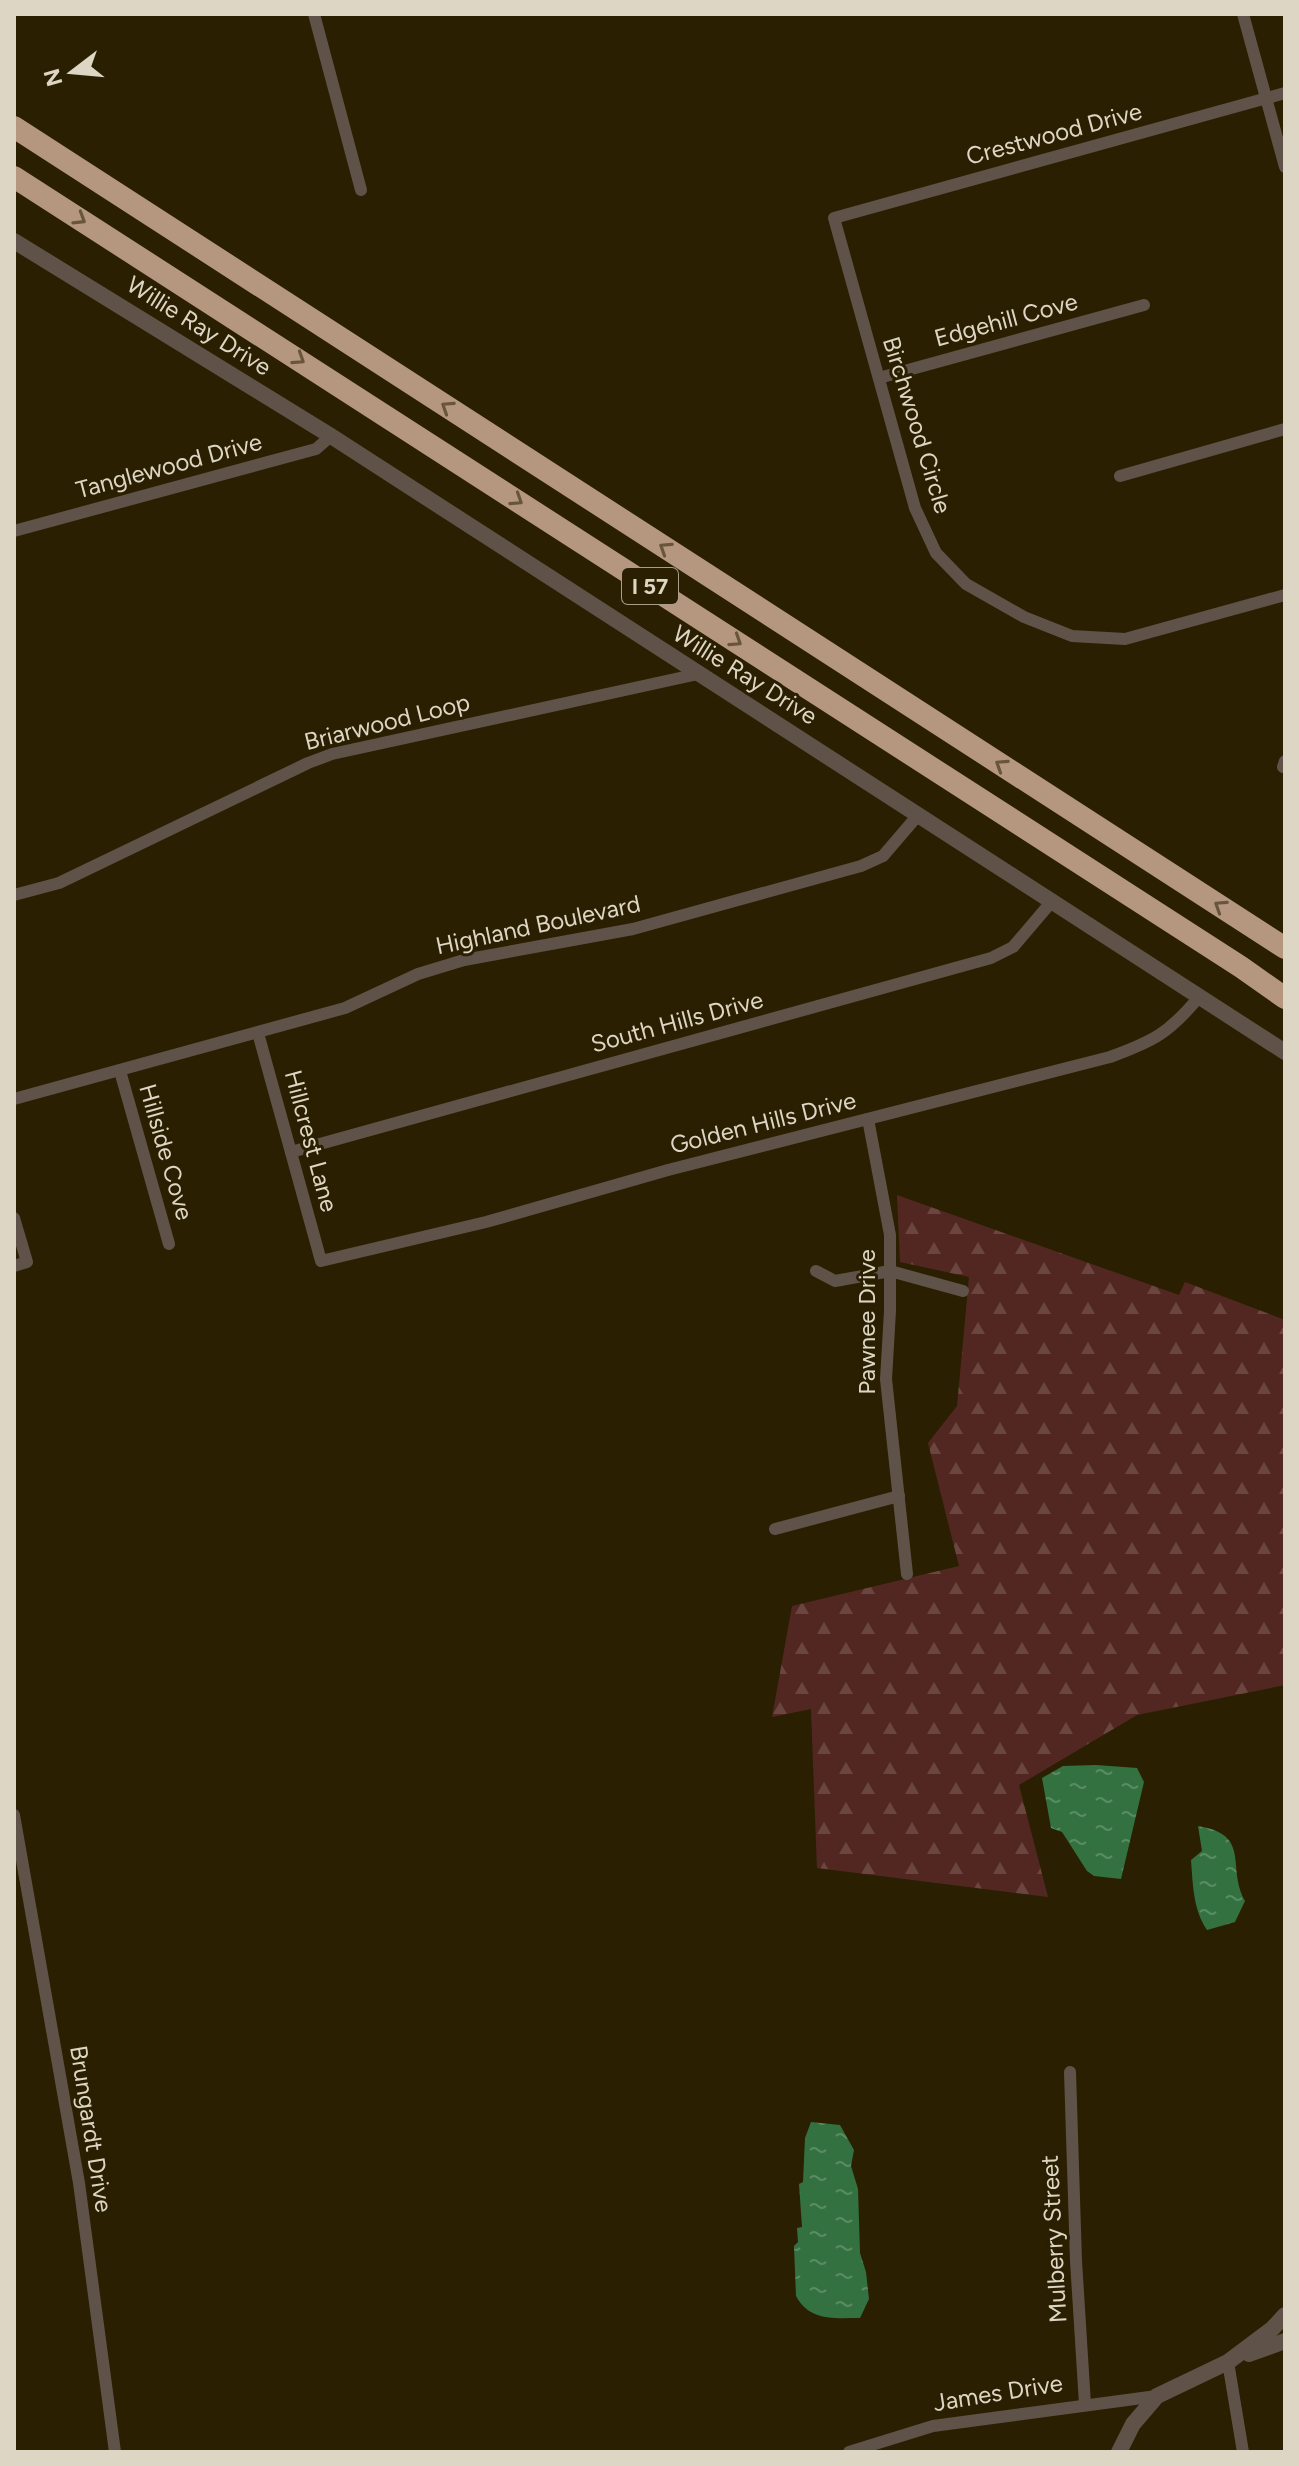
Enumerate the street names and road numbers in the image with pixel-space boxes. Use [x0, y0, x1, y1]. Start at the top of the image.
street label: Crestwood Drive [963, 96, 1145, 171]
street label: Willie Ray Drive [122, 270, 277, 382]
street label: Edgehill Cove [931, 286, 1081, 353]
street label: Birchwood Circle [877, 333, 958, 517]
street label: Tanglewood Drive [73, 427, 265, 504]
road number: I 57 [622, 568, 678, 604]
street label: Willie Ray Drive [668, 619, 823, 731]
street label: Briarwood Loop [301, 687, 473, 756]
street label: Highland Boulevard [433, 889, 643, 960]
street label: South Hills Drive [588, 985, 766, 1058]
street label: Hillcrest Lane [279, 1067, 344, 1215]
street label: Hillside Cove [133, 1080, 200, 1223]
street label: Golden Hills Drive [667, 1085, 859, 1160]
street label: Pawnee Drive [852, 1249, 881, 1395]
street label: Brungardt Drive [64, 2043, 119, 2214]
street label: Mulberry Street [1035, 2154, 1072, 2324]
street label: James Drive [931, 2368, 1065, 2417]

